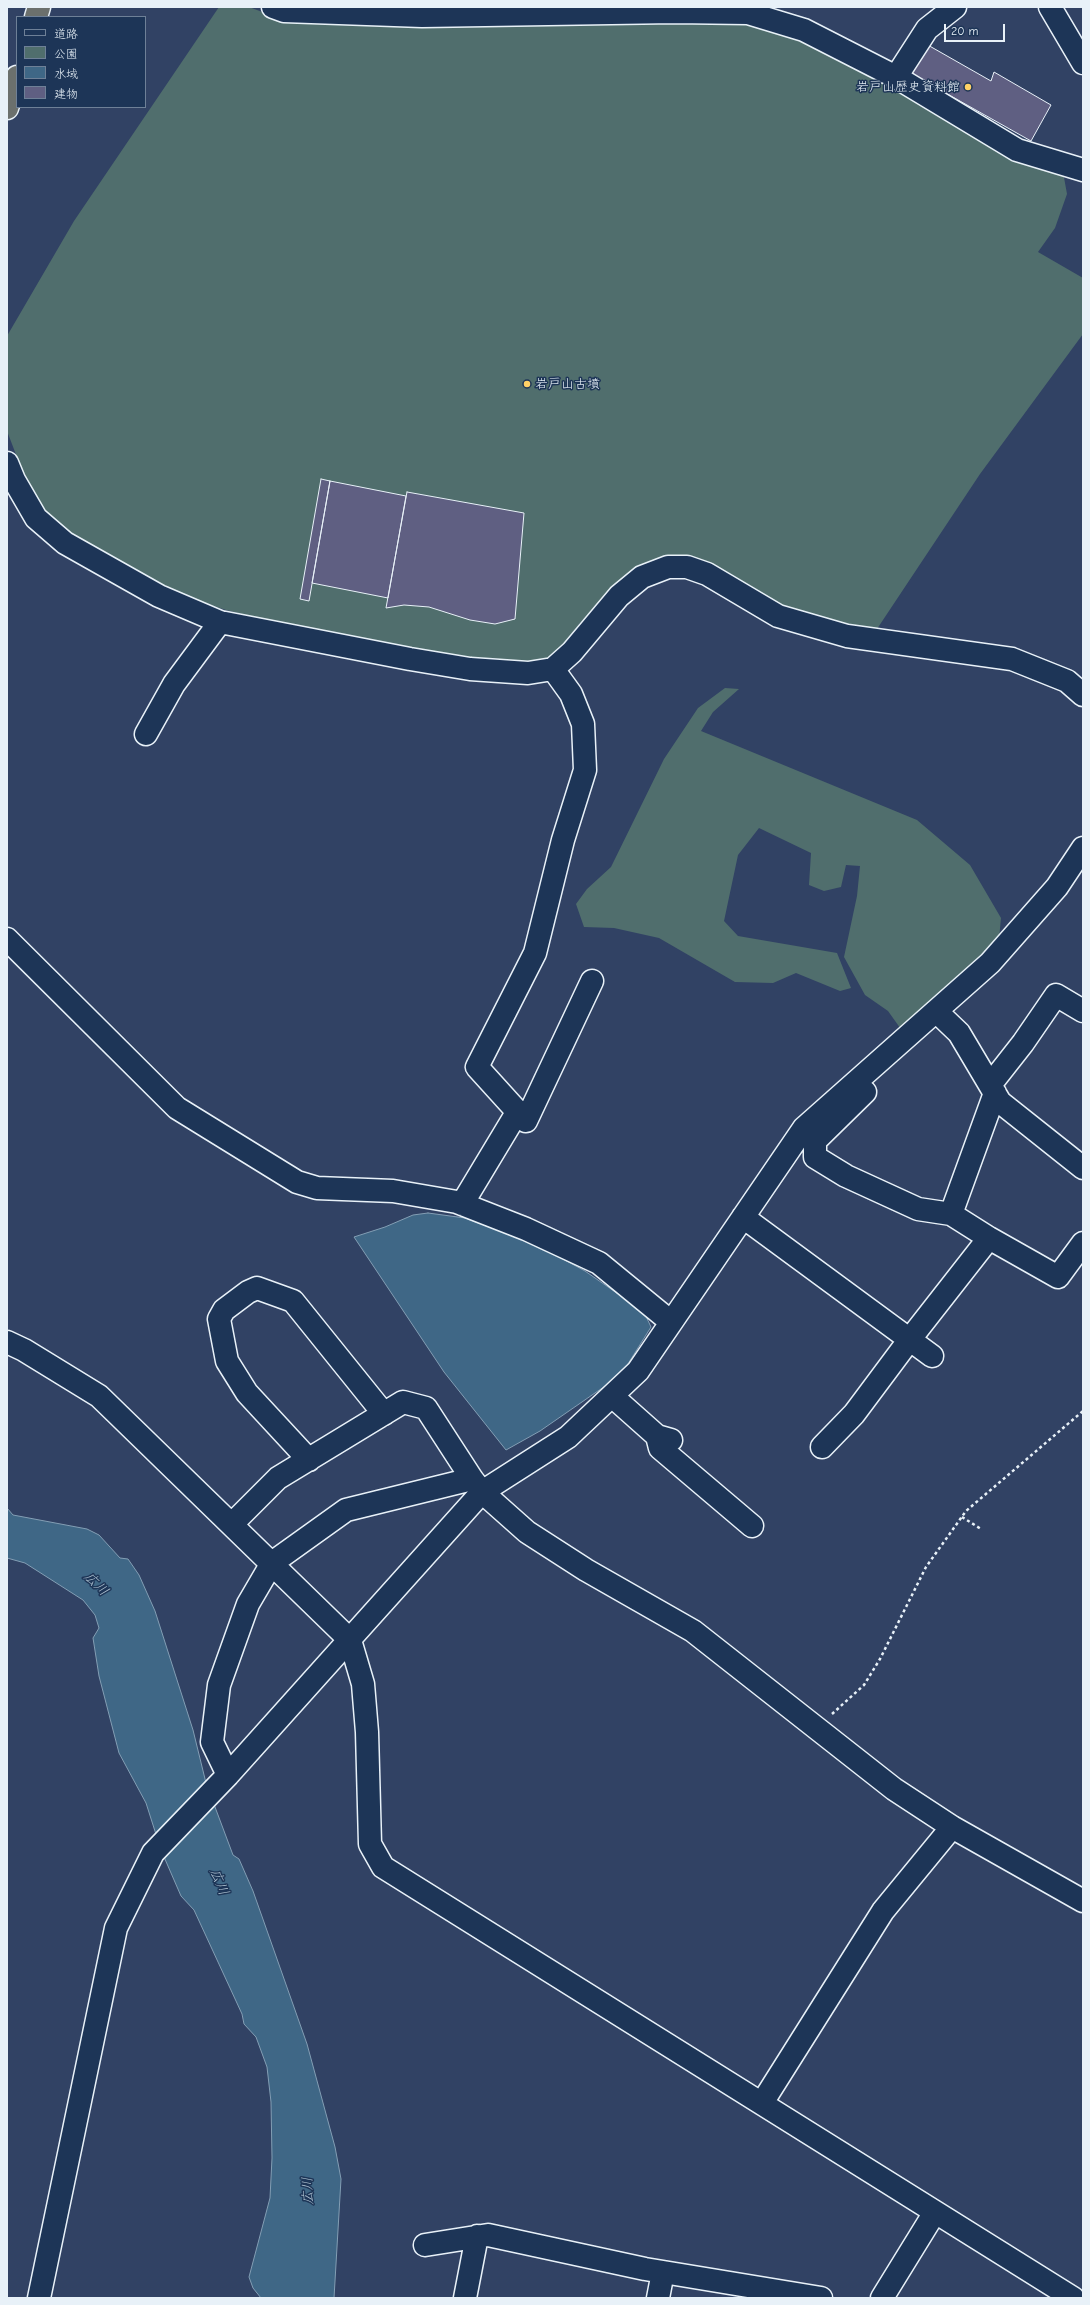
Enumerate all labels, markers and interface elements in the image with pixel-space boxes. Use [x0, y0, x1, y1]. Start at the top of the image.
legend [16, 16, 146, 108]
scale bar [946, 16, 1007, 42]
text: 20 m [951, 24, 979, 38]
text: 道路 [54, 27, 78, 41]
text: 公園 [54, 47, 78, 61]
text: 水域 [54, 67, 78, 81]
place label: 岩戸山歴史資料館 [856, 79, 960, 95]
marker: 岩戸山歴史資料館 [963, 82, 973, 92]
text: 建物 [54, 87, 78, 101]
place label: 岩戸山古墳 [535, 376, 600, 392]
marker: 岩戸山古墳 [522, 379, 532, 389]
water label: 広川 [80, 1568, 112, 1600]
water label: 広川 [206, 1866, 232, 1898]
water label: 広川 [299, 2177, 317, 2205]

